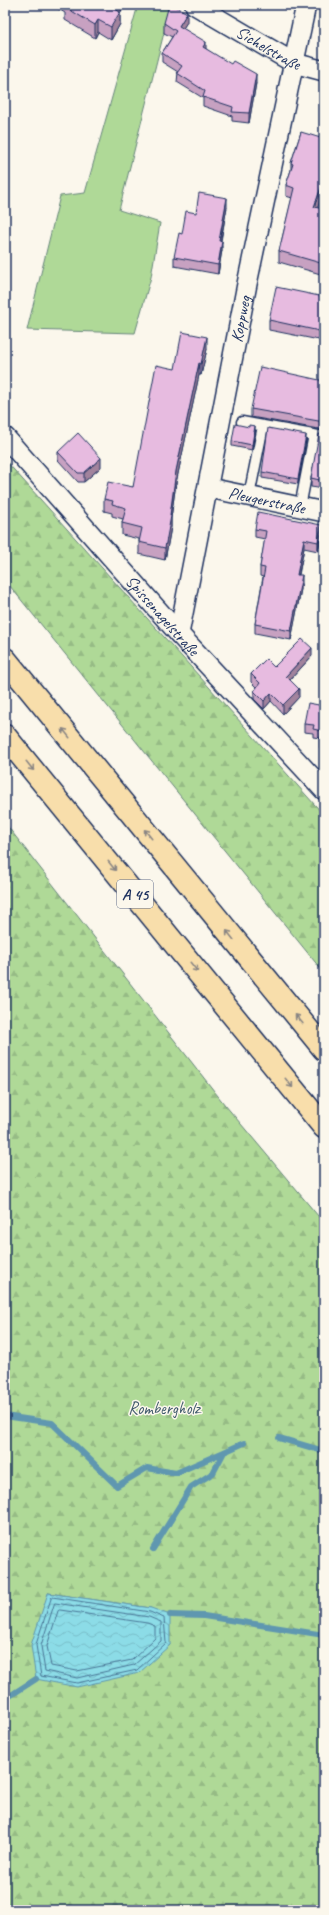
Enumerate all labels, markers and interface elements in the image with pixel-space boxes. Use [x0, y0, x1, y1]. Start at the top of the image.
street label: Sichelstraße [232, 21, 303, 75]
street label: Koppweg [226, 293, 256, 344]
street label: Pleugerstraße [226, 482, 308, 519]
street label: Spissenagelstraße [121, 571, 205, 661]
one-way arrow [61, 728, 70, 739]
one-way arrow [25, 760, 34, 771]
one-way arrow [143, 828, 152, 839]
one-way arrow [108, 861, 116, 872]
road number: A 45 [117, 880, 153, 908]
one-way arrow [226, 929, 234, 940]
one-way arrow [190, 962, 199, 973]
one-way arrow [295, 1013, 304, 1024]
one-way arrow [284, 1078, 293, 1089]
park label: Rombergholz [128, 1398, 201, 1419]

